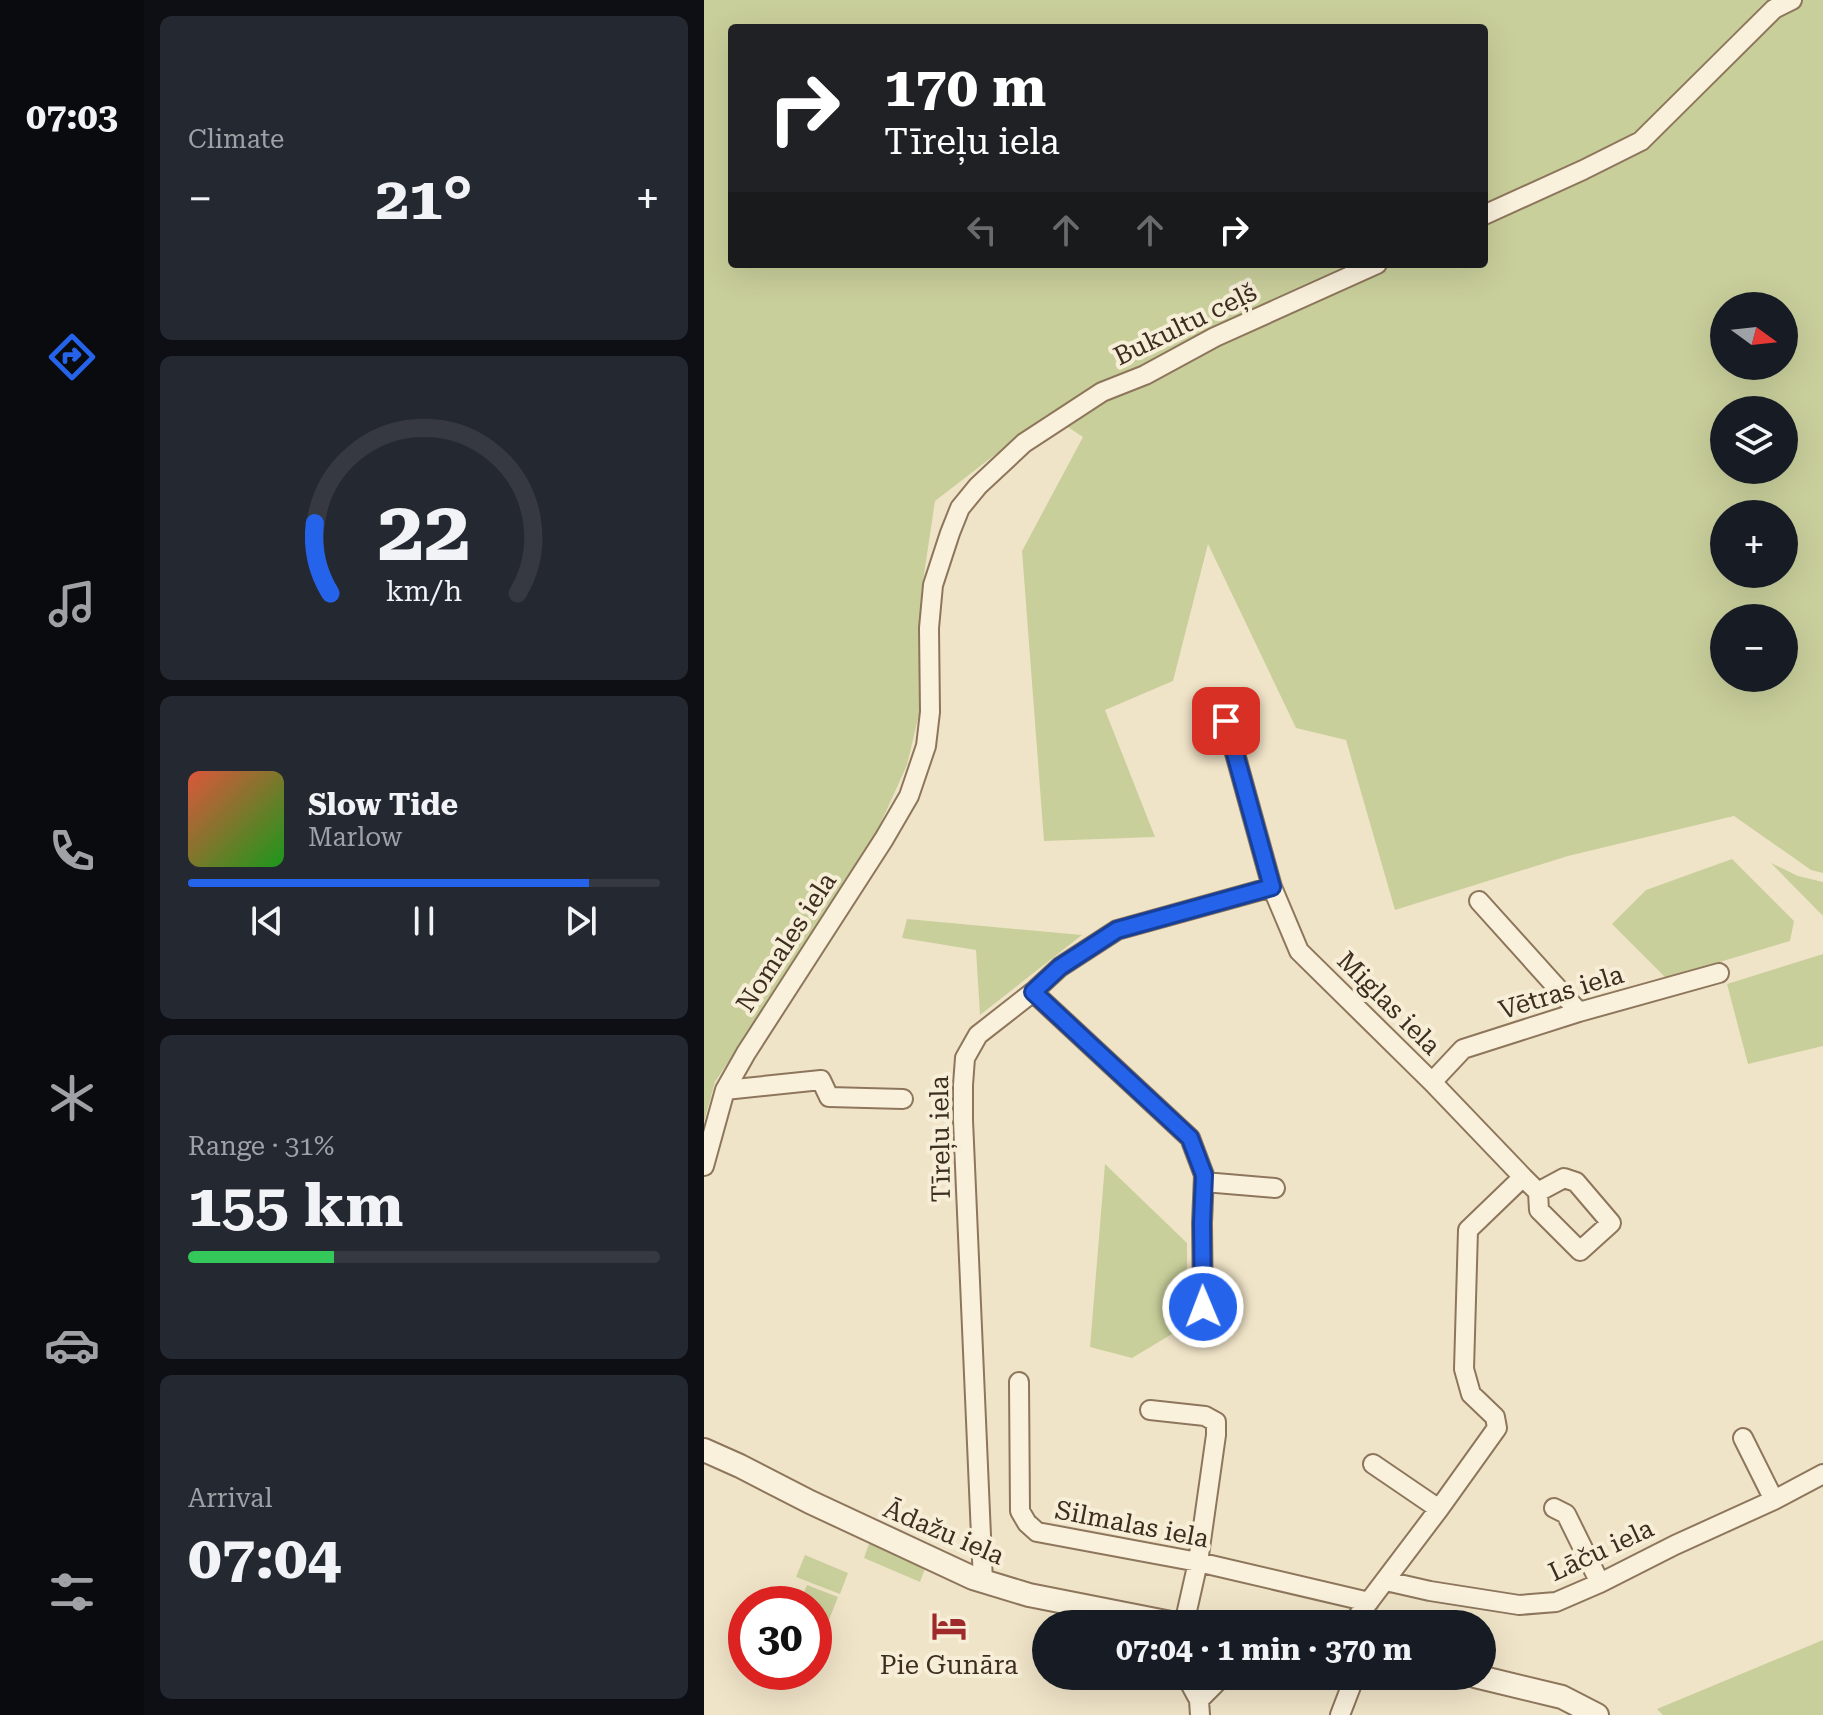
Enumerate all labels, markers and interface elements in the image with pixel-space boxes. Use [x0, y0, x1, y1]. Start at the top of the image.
text: 170 m [884, 54, 1046, 120]
icon: right [752, 56, 856, 160]
text: 07:03 [26, 96, 118, 138]
text: Tīreļu iela [884, 121, 1060, 163]
text: Climate [188, 124, 284, 154]
text: 21° [375, 163, 473, 234]
text: − [188, 173, 213, 225]
text: + [635, 173, 660, 225]
icon: left [960, 208, 1004, 252]
icon: ahead [1044, 208, 1088, 252]
icon: ahead [1128, 208, 1172, 252]
icon: right [1212, 208, 1256, 252]
street label: Bukultu ceļš [1109, 276, 1262, 373]
north arrow [1710, 292, 1798, 380]
map controls [1710, 292, 1798, 692]
icon: directions [44, 329, 100, 385]
button: layers [1710, 396, 1798, 484]
text: 22 [377, 482, 471, 579]
button: + [1710, 500, 1798, 588]
text: km/h [386, 574, 462, 608]
icon: music [44, 576, 100, 632]
button: − [1710, 604, 1798, 692]
pin [1192, 687, 1260, 755]
icon: arrive [1204, 699, 1248, 743]
text: Slow Tide [308, 787, 458, 822]
text: Marlow [308, 822, 402, 852]
icon: phone [44, 823, 100, 879]
street label: Nomales iela [730, 867, 842, 1017]
icon: previous [245, 899, 289, 943]
icon: pause [402, 899, 446, 943]
icon: next [559, 899, 603, 943]
street label: Miglas iela [1331, 945, 1447, 1061]
street label: Vētras iela [1495, 959, 1627, 1025]
icon: climate [44, 1070, 100, 1126]
street label: Tīreļu iela [924, 1075, 958, 1203]
text: Range · 31% [188, 1131, 334, 1161]
text: 155 km [188, 1170, 403, 1241]
position arrow [1161, 1265, 1245, 1349]
icon: car [44, 1317, 100, 1373]
text: Arrival [188, 1483, 273, 1513]
street label: Ādažu iela [879, 1493, 1009, 1571]
street label: Silmalas iela [1053, 1494, 1211, 1554]
street label: Lāču iela [1544, 1513, 1658, 1587]
text: 07:04 [188, 1522, 341, 1593]
icon: filters [44, 1564, 100, 1620]
speed limit sign: 30 [728, 1586, 832, 1690]
hotel icon: Pie Gunāra [930, 1607, 968, 1645]
text: 07:04 · 1 min · 370 m [1116, 1632, 1412, 1667]
place label: Pie Gunāra [880, 1650, 1018, 1680]

